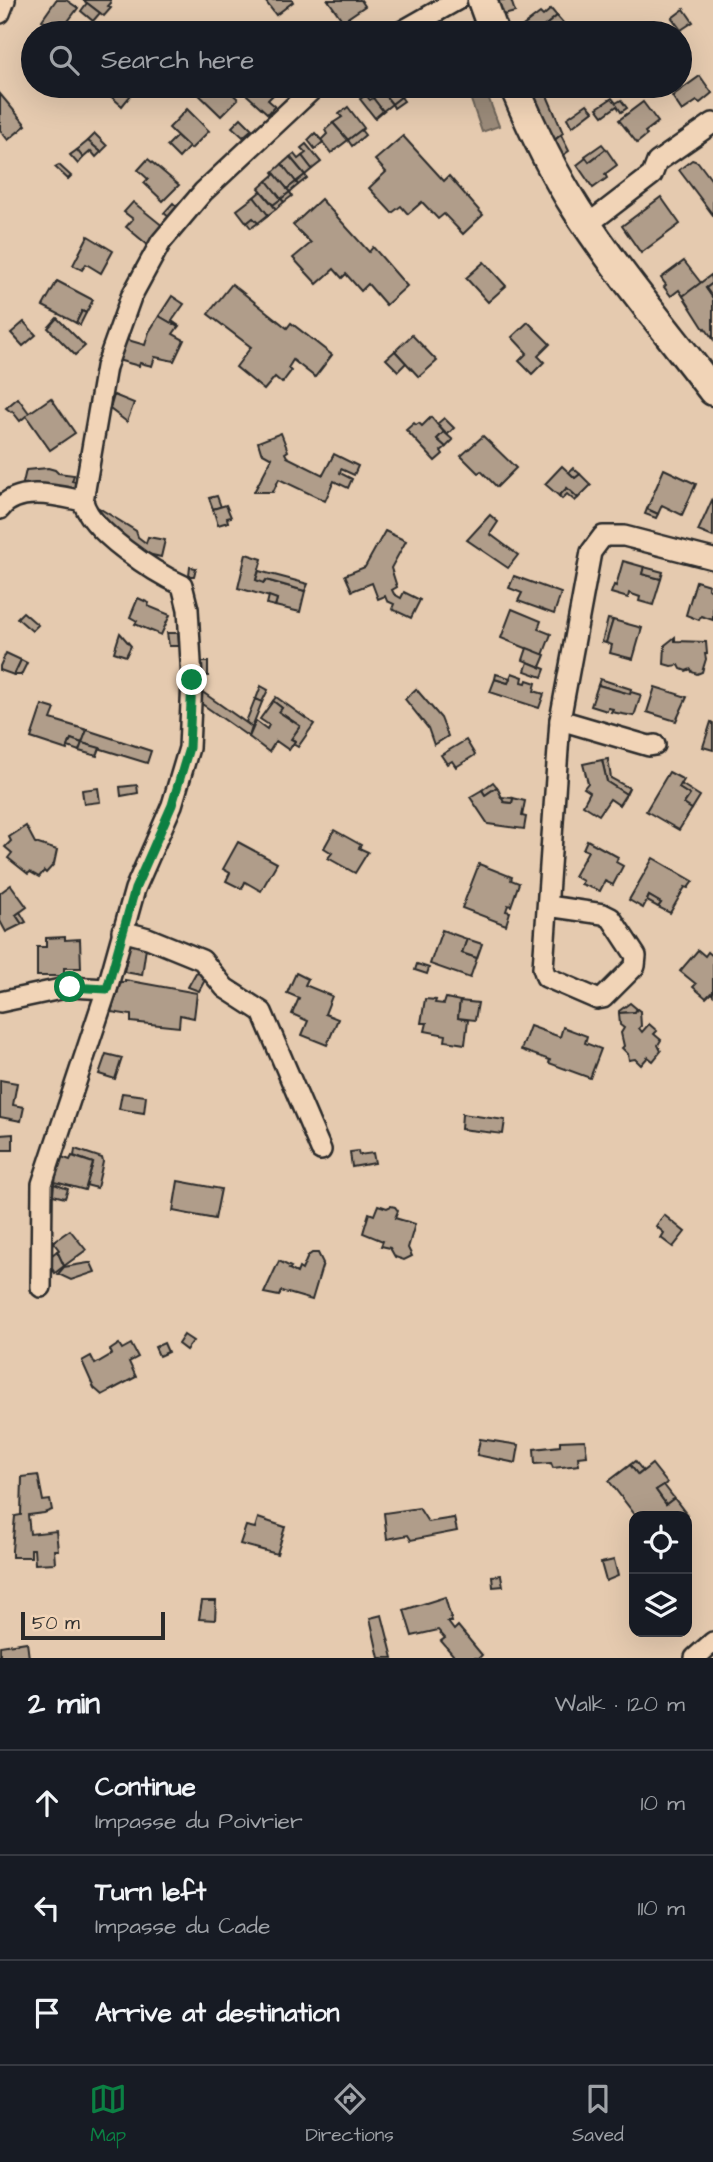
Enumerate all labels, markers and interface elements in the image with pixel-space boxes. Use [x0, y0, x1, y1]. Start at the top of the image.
search box [21, 21, 692, 98]
icon: search [45, 41, 83, 79]
text: Search here [101, 42, 254, 78]
route end [176, 664, 207, 695]
route start [54, 971, 85, 1002]
map controls [629, 1511, 692, 1637]
button: locate [629, 1511, 692, 1574]
button: layers [629, 1574, 692, 1637]
scale bar [21, 1609, 164, 1641]
text: 50 m [32, 1610, 80, 1637]
text: 2 min [28, 1683, 100, 1725]
text: Walk · 120 m [555, 1688, 685, 1720]
text: Continue [95, 1769, 196, 1805]
icon: ahead [28, 1784, 66, 1822]
text: 10 m [640, 1787, 685, 1819]
text: Impasse du Poivrier [95, 1805, 303, 1837]
text: Turn left [95, 1874, 206, 1910]
icon: left [28, 1889, 66, 1927]
text: 110 m [637, 1892, 685, 1924]
text: Impasse du Cade [95, 1910, 271, 1942]
icon: arrive [28, 1994, 66, 2032]
text: Arrive at destination [95, 1995, 340, 2031]
tab: Map [89, 2080, 127, 2149]
tab: Directions [305, 2080, 394, 2149]
tab: Saved [572, 2080, 624, 2149]

